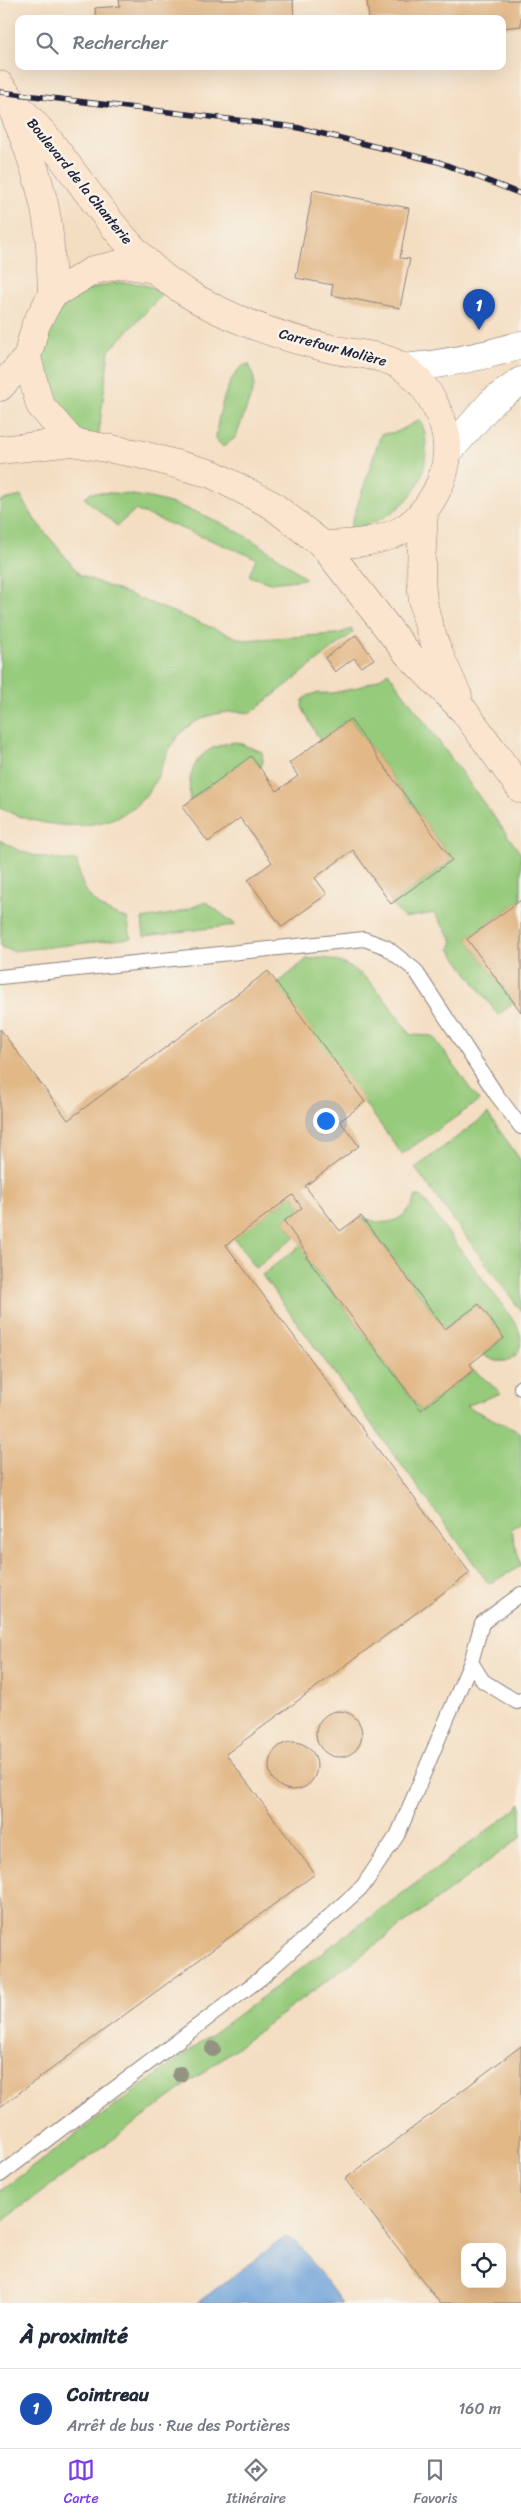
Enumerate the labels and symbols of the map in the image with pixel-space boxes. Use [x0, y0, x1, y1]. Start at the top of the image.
street label: Boulevard de la Chanterie [20, 112, 139, 250]
pin: 1 [463, 289, 495, 330]
street label: Carrefour Molière [276, 321, 390, 374]
your location [313, 1108, 339, 1134]

